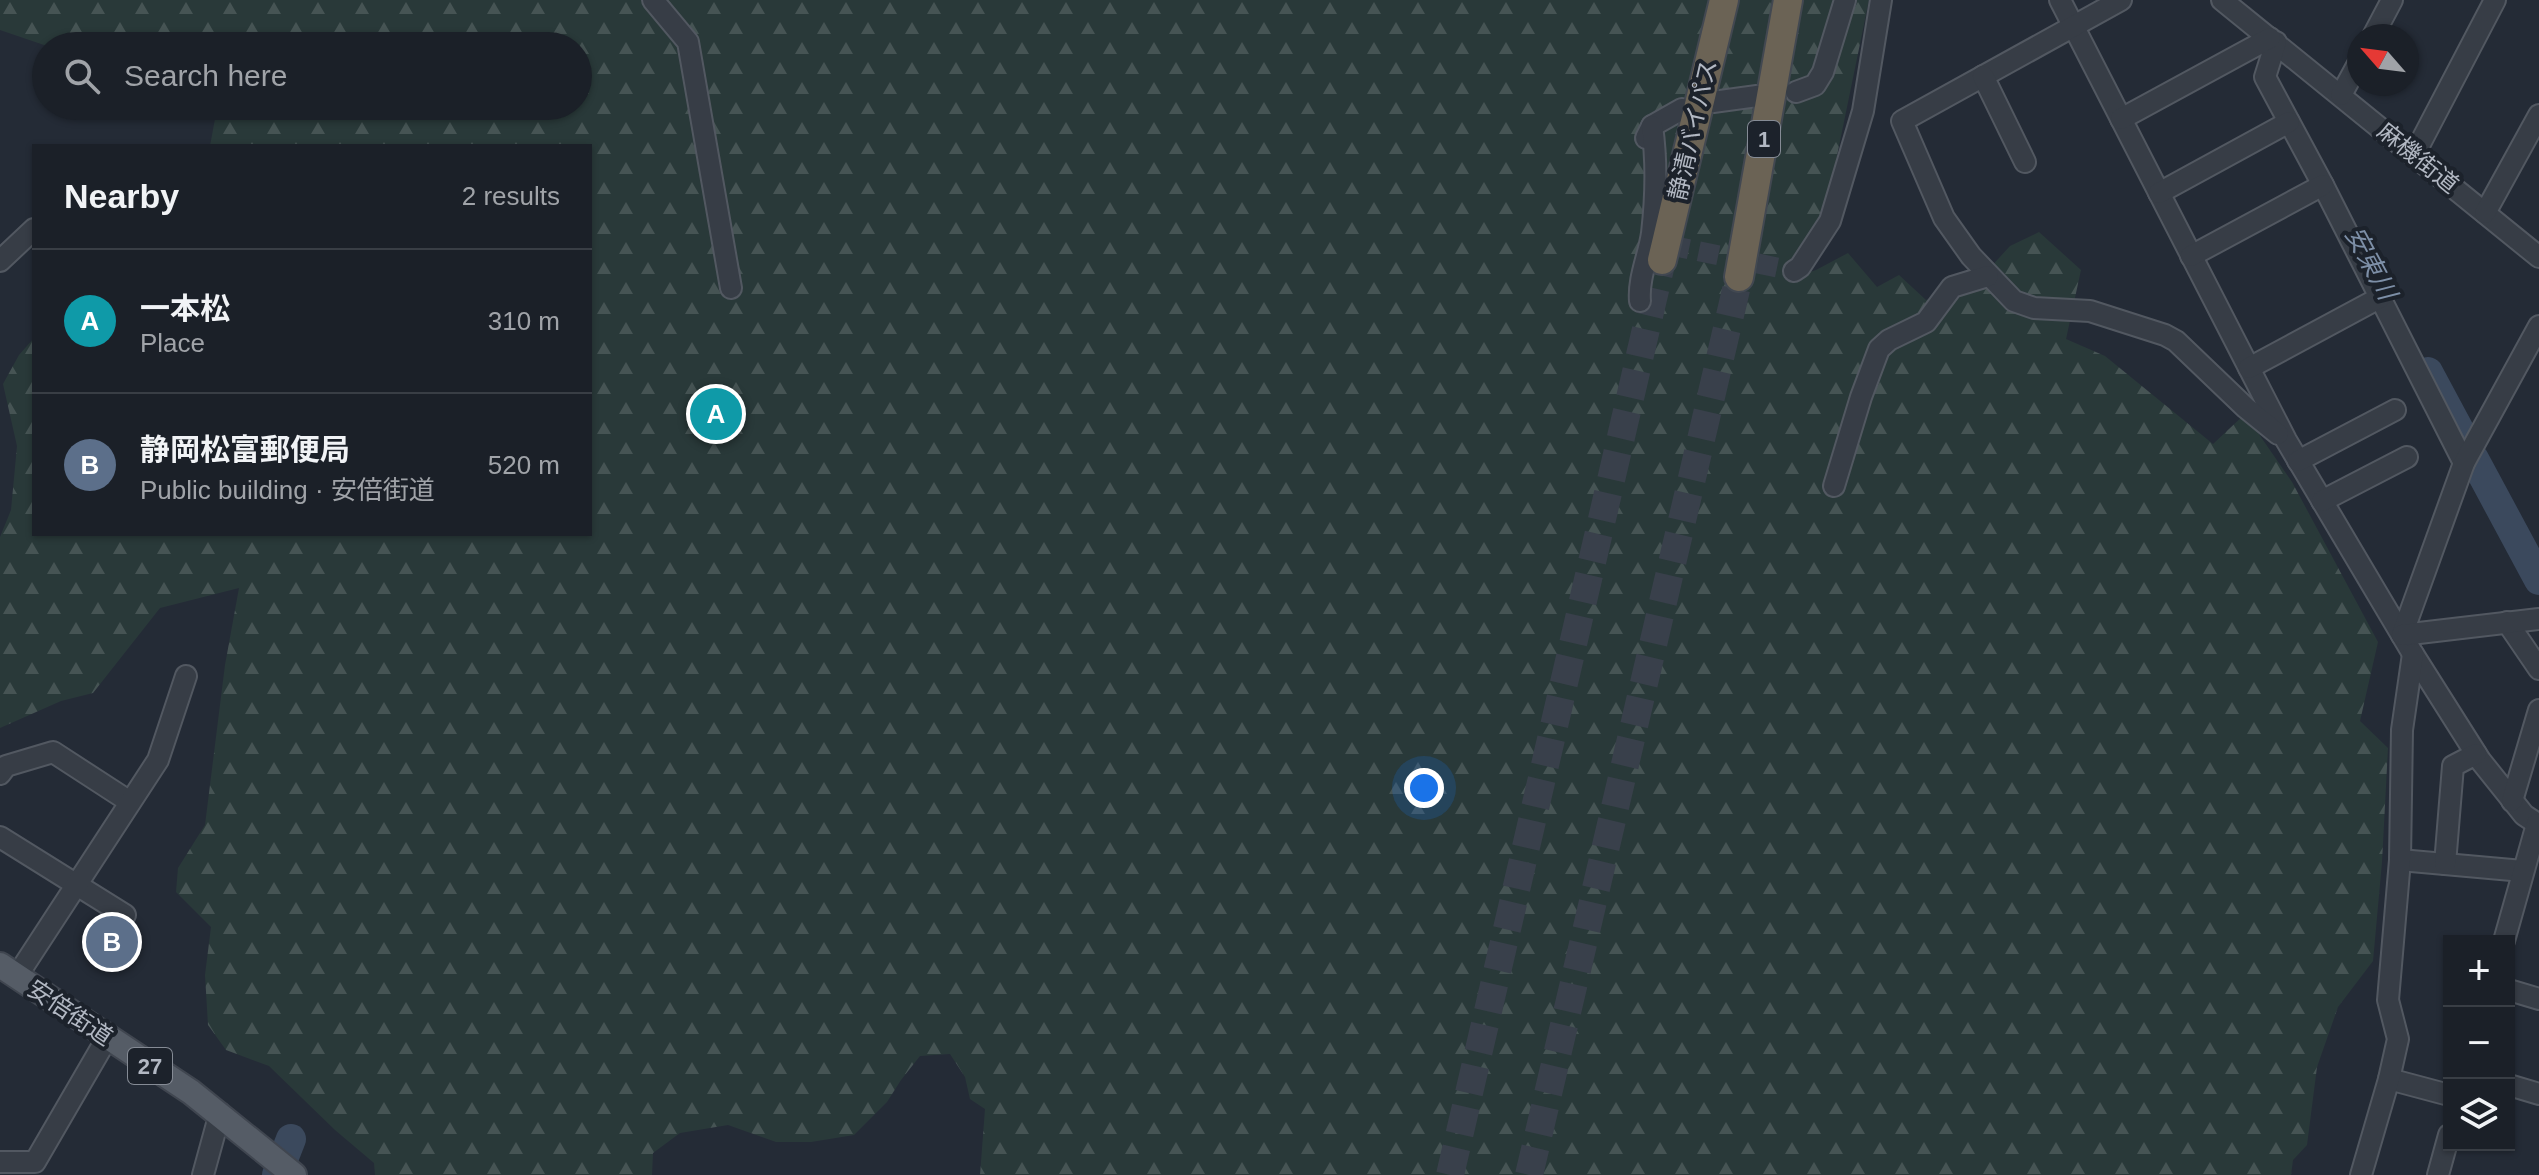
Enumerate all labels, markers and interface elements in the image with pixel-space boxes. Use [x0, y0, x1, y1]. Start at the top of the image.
north arrow [2347, 24, 2419, 96]
search box [32, 32, 592, 120]
icon: search [60, 54, 104, 98]
street label: 静清バイパス [1663, 57, 1722, 203]
text: Search here [124, 59, 287, 92]
street label: 麻機街道 [2373, 117, 2464, 198]
road number: 1 [1748, 121, 1780, 157]
text: Nearby [64, 177, 179, 215]
text: 2 results [462, 181, 560, 211]
water label: 安東川 [2339, 222, 2404, 307]
text: 一本松 [140, 292, 230, 325]
text: A [81, 306, 99, 336]
text: 310 m [488, 306, 560, 336]
text: Place [140, 328, 205, 358]
pin: A [690, 384, 742, 444]
text: 静岡松富郵便局 [140, 433, 350, 466]
text: B [81, 450, 99, 480]
text: 520 m [488, 450, 560, 480]
text: Public building · 安倍街道 [140, 475, 435, 505]
your location [1404, 768, 1444, 808]
pin: B [86, 912, 138, 972]
map controls [2443, 935, 2515, 1151]
button: + [2443, 935, 2515, 1007]
street label: 安倍街道 [23, 975, 118, 1051]
button: − [2443, 1007, 2515, 1079]
road number: 27 [128, 1048, 172, 1084]
button: layers [2443, 1079, 2515, 1151]

